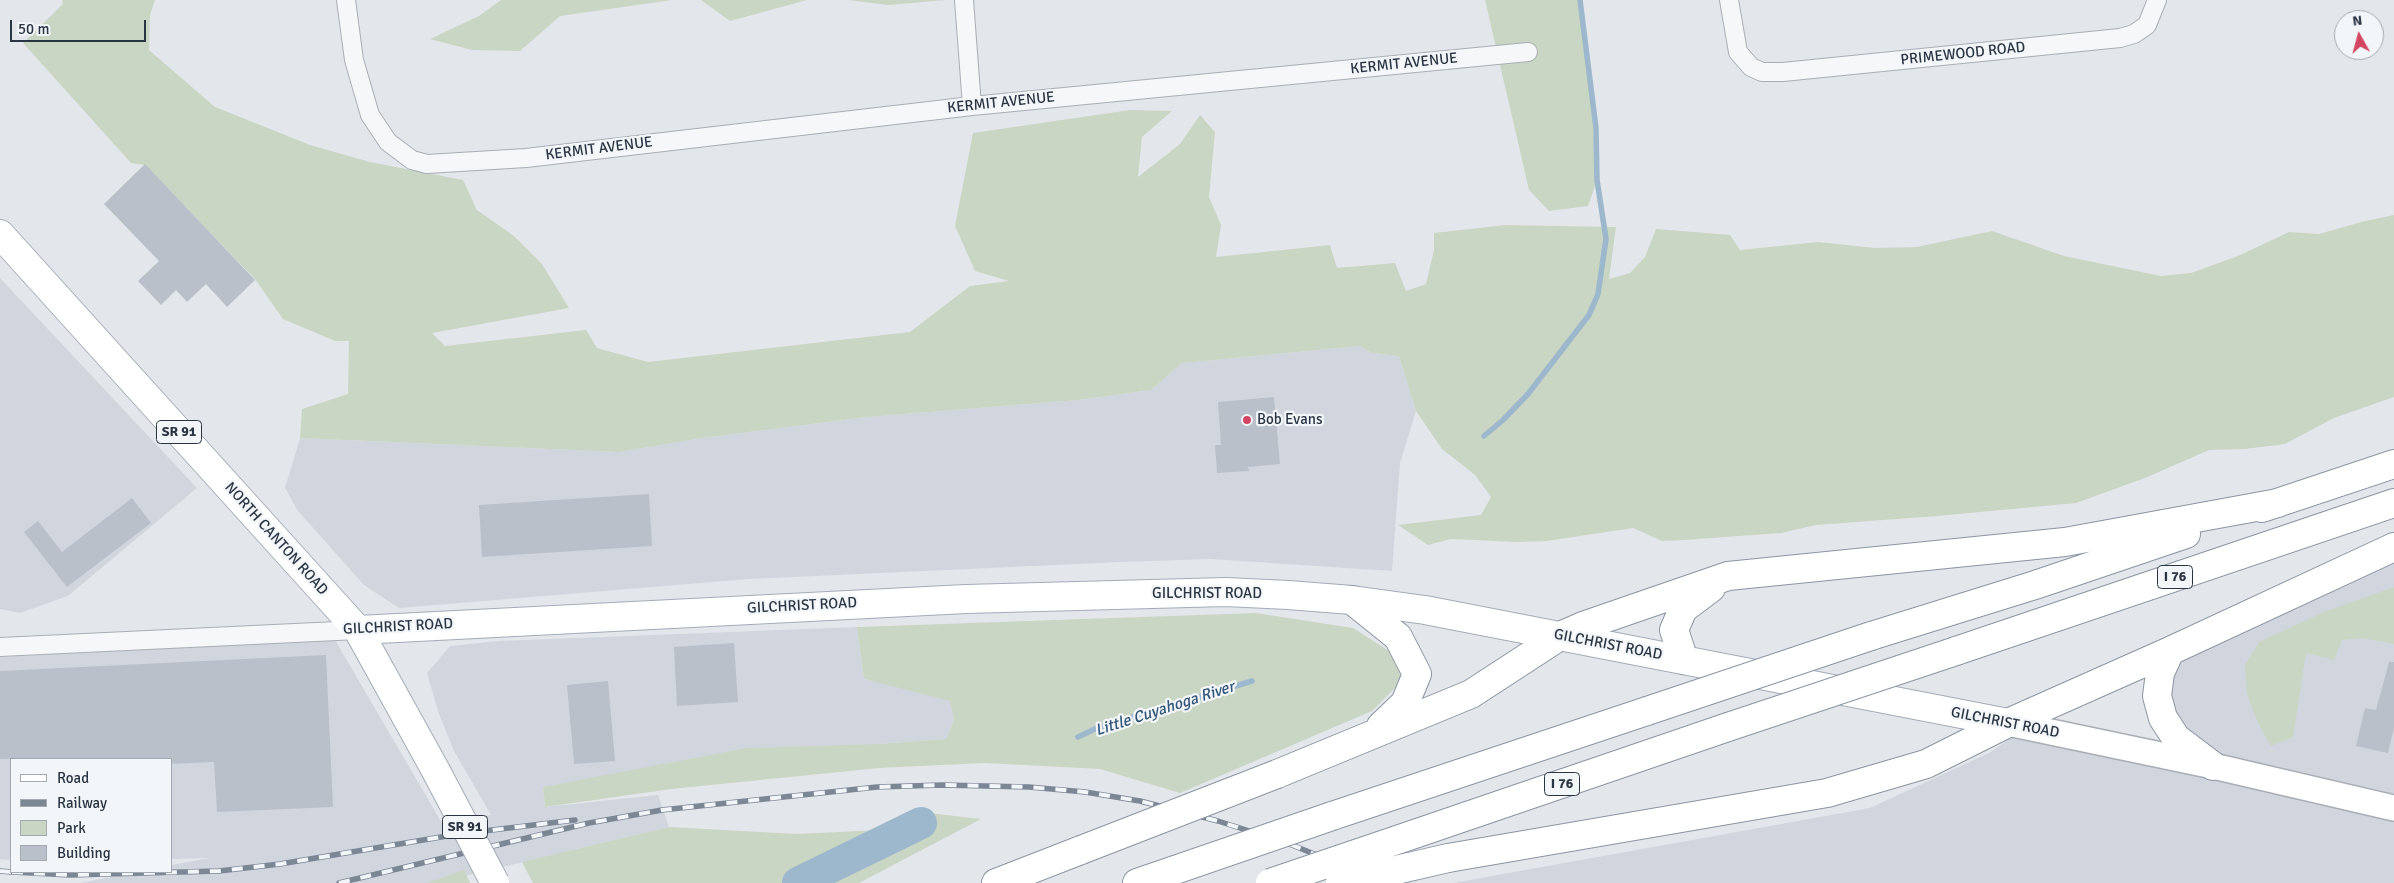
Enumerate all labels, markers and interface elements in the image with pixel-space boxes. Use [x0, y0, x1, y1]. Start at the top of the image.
scale bar [12, 10, 149, 42]
north arrow [2334, 10, 2384, 60]
text: N [2351, 12, 2363, 30]
text: 50 m [18, 20, 49, 38]
street label: PRIMEWOOD ROAD [1900, 39, 2026, 69]
street label: KERMIT AVENUE [1349, 49, 1459, 79]
street label: KERMIT AVENUE [946, 88, 1056, 118]
street label: KERMIT AVENUE [544, 133, 654, 165]
place label: Bob Evans [1257, 411, 1322, 429]
marker: Bob Evans [1241, 414, 1253, 426]
road number: SR 91 [156, 421, 202, 444]
street label: NORTH CANTON ROAD [221, 479, 331, 599]
road number: I 76 [2158, 566, 2192, 588]
street label: GILCHRIST ROAD [1152, 585, 1262, 603]
street label: GILCHRIST ROAD [747, 594, 857, 618]
street label: GILCHRIST ROAD [343, 615, 453, 639]
street label: GILCHRIST ROAD [1552, 626, 1664, 664]
water label: Little Cuyahoga River [1093, 677, 1237, 741]
street label: GILCHRIST ROAD [1949, 704, 2061, 742]
legend [10, 758, 172, 873]
text: Road [57, 769, 89, 787]
road number: I 76 [1544, 772, 1580, 796]
text: Railway [57, 794, 107, 812]
road number: SR 91 [442, 816, 488, 839]
text: Park [57, 819, 86, 837]
text: Building [57, 844, 111, 862]

